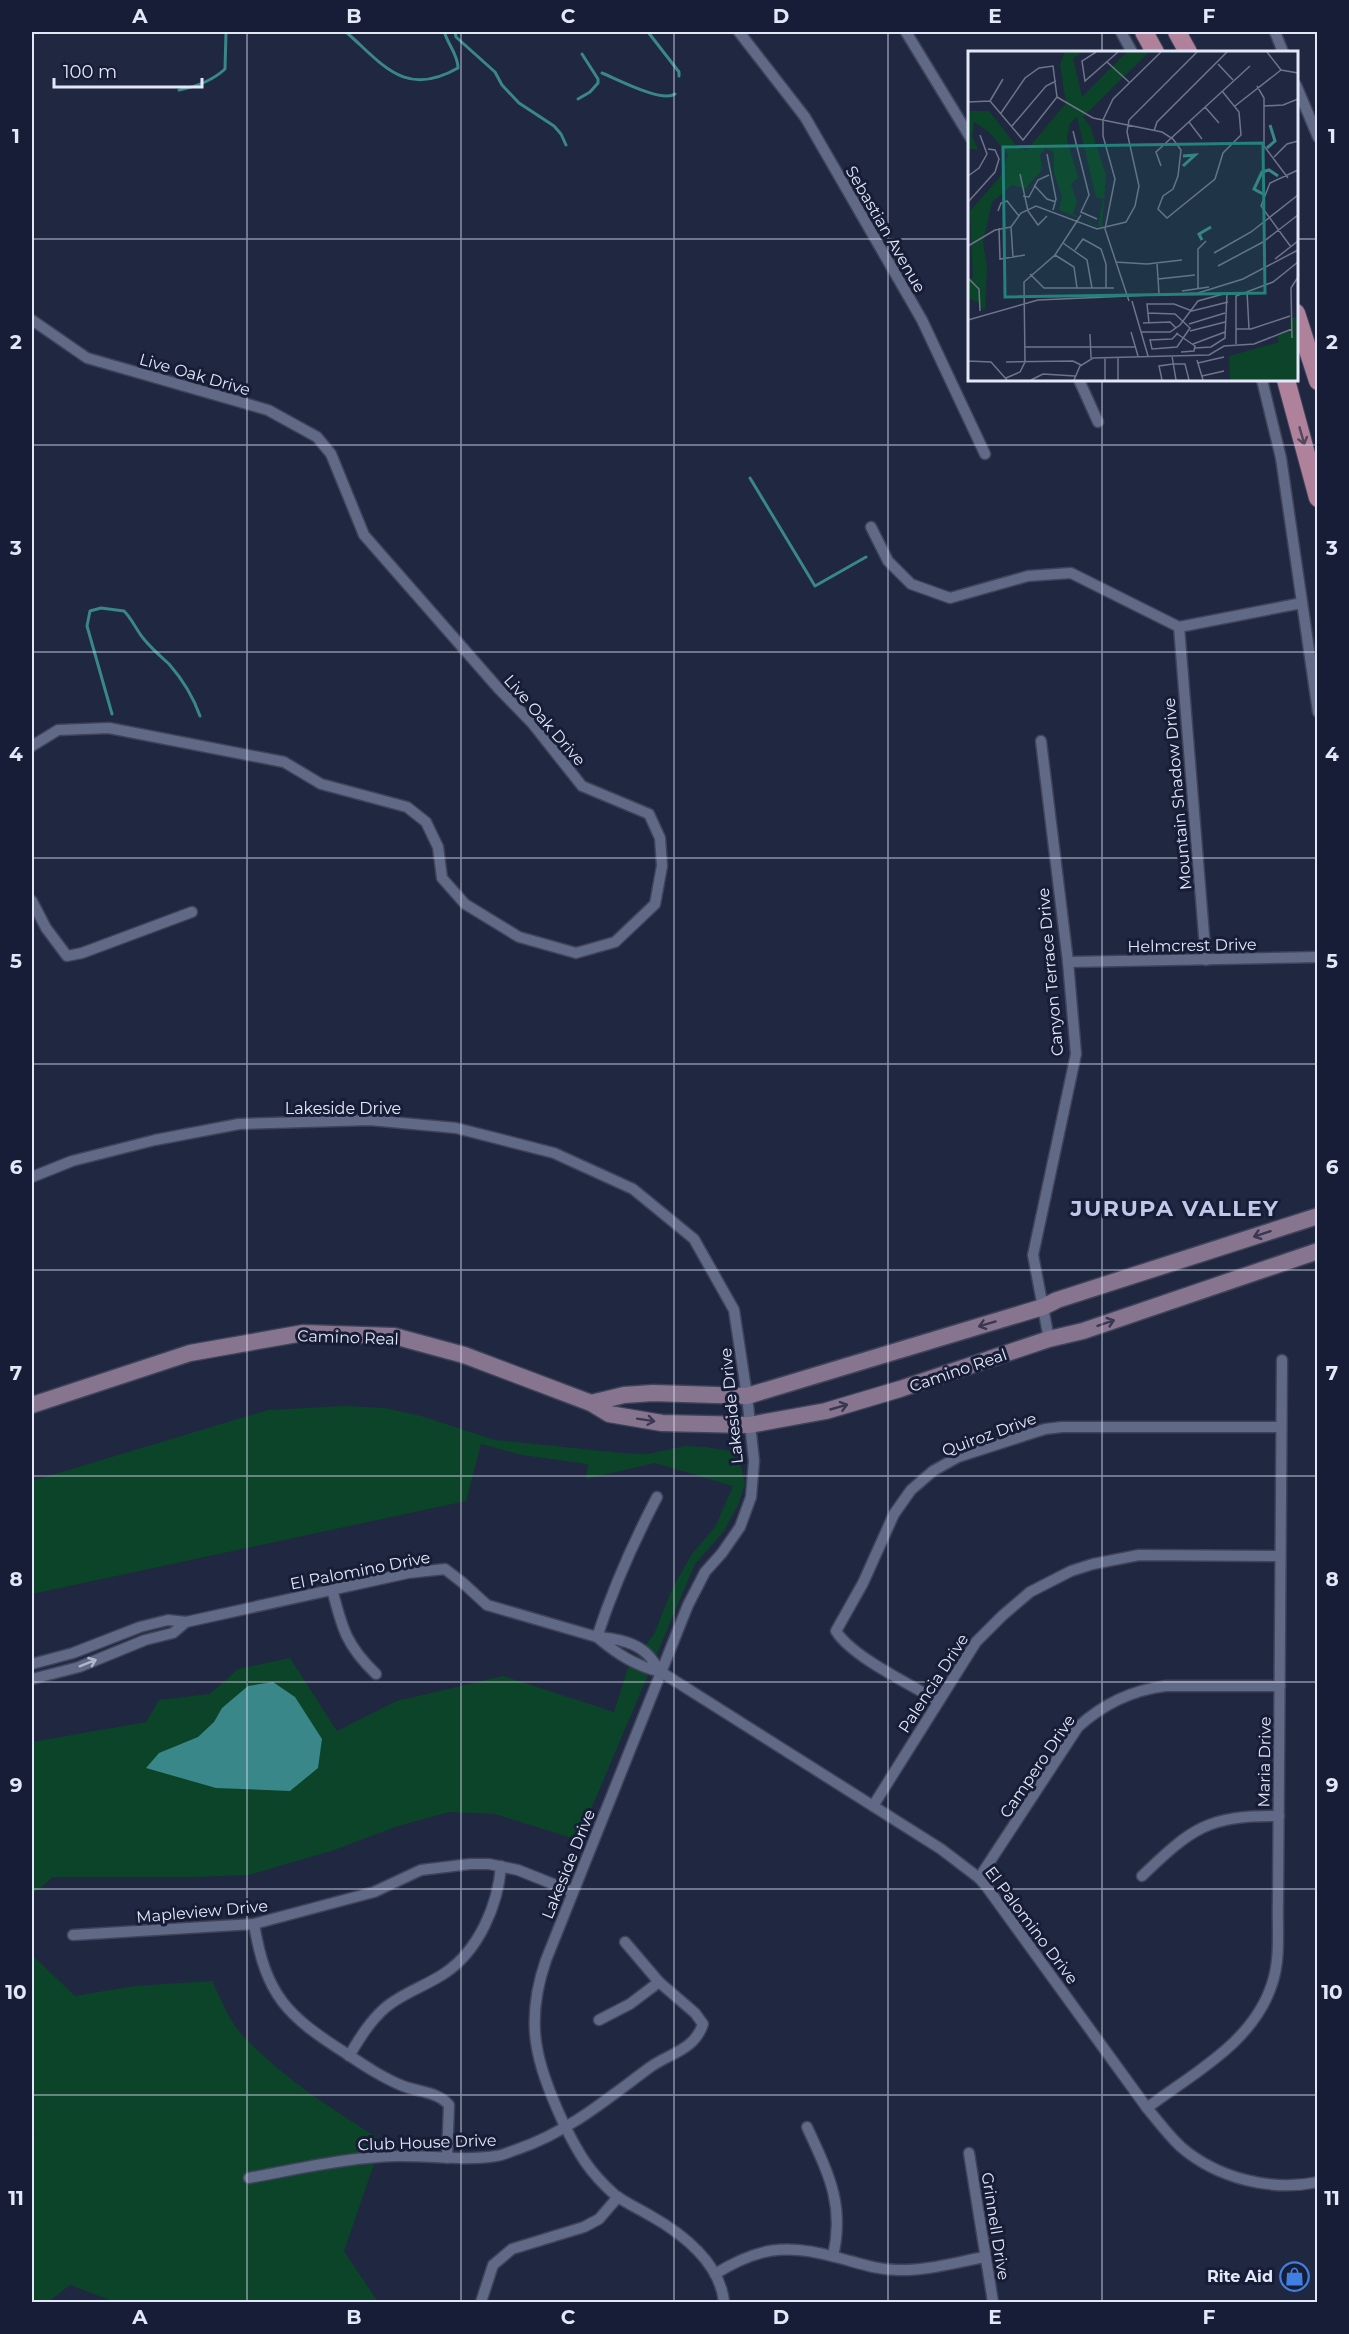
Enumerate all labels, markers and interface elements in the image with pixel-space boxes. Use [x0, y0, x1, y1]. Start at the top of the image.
text: A [131, 4, 148, 28]
text: B [346, 4, 362, 28]
text: C [561, 4, 576, 28]
text: D [773, 4, 789, 28]
text: E [988, 4, 1002, 28]
text: F [1203, 4, 1216, 28]
scale bar [54, 51, 202, 89]
inset map [968, 51, 1298, 381]
text: 100 m [63, 61, 117, 83]
text: 1 [12, 124, 20, 148]
text: 1 [1328, 124, 1336, 148]
street label: Sebastian Avenue [842, 162, 930, 296]
text: 2 [10, 330, 22, 354]
text: 2 [1326, 330, 1338, 354]
street label: Live Oak Drive [137, 350, 253, 399]
one-way arrow [1297, 426, 1308, 445]
text: 3 [9, 536, 22, 560]
text: 3 [1325, 536, 1338, 560]
street label: Live Oak Drive [500, 671, 589, 770]
street label: Mountain Shadow Drive [1160, 697, 1195, 891]
text: 4 [9, 742, 23, 766]
text: 4 [1325, 742, 1339, 766]
street label: Canyon Terrace Drive [1034, 887, 1067, 1057]
street label: Helmcrest Drive [1127, 935, 1257, 956]
text: 5 [10, 949, 22, 973]
text: 5 [1326, 949, 1338, 973]
street label: Lakeside Drive [285, 1099, 401, 1118]
text: 6 [10, 1155, 23, 1179]
text: 6 [1326, 1155, 1339, 1179]
district label: JURUPA VALLEY [1070, 1195, 1279, 1222]
one-way arrow [1253, 1229, 1272, 1240]
one-way arrow [1096, 1317, 1115, 1328]
one-way arrow [978, 1319, 997, 1330]
street label: Camino Real [297, 1326, 399, 1349]
street label: Camino Real [907, 1345, 1009, 1396]
street label: Lakeside Drive [716, 1347, 747, 1465]
text: 7 [10, 1361, 22, 1385]
text: 7 [1326, 1361, 1338, 1385]
one-way arrow [829, 1401, 848, 1412]
street label: Quiroz Drive [939, 1409, 1039, 1460]
one-way arrow [635, 1415, 655, 1426]
street label: El Palomino Drive [288, 1548, 432, 1593]
text: 8 [9, 1567, 23, 1591]
text: 8 [1325, 1567, 1339, 1591]
street label: Palencia Drive [894, 1630, 972, 1736]
one-way arrow [78, 1657, 96, 1668]
street label: Campero Drive [996, 1711, 1079, 1822]
street label: Maria Drive [1254, 1716, 1275, 1808]
text: 9 [10, 1773, 22, 1797]
text: 9 [1326, 1773, 1338, 1797]
street label: Lakeside Drive [538, 1807, 599, 1922]
street label: El Palomino Drive [981, 1863, 1082, 1988]
street label: Mapleview Drive [135, 1896, 269, 1927]
text: 10 [5, 1980, 27, 2004]
text: 10 [1321, 1980, 1343, 2004]
street label: Club House Drive [357, 2131, 497, 2154]
street label: Grinnell Drive [978, 2171, 1013, 2281]
text: 11 [8, 2186, 24, 2210]
text: 11 [1324, 2186, 1340, 2210]
shop icon: Rite Aid [1278, 2260, 1310, 2292]
place label: Rite Aid [1207, 2267, 1273, 2286]
text: A [131, 2305, 148, 2329]
text: B [346, 2305, 362, 2329]
text: C [561, 2305, 576, 2329]
text: D [773, 2305, 789, 2329]
text: E [988, 2305, 1002, 2329]
text: F [1203, 2305, 1216, 2329]

